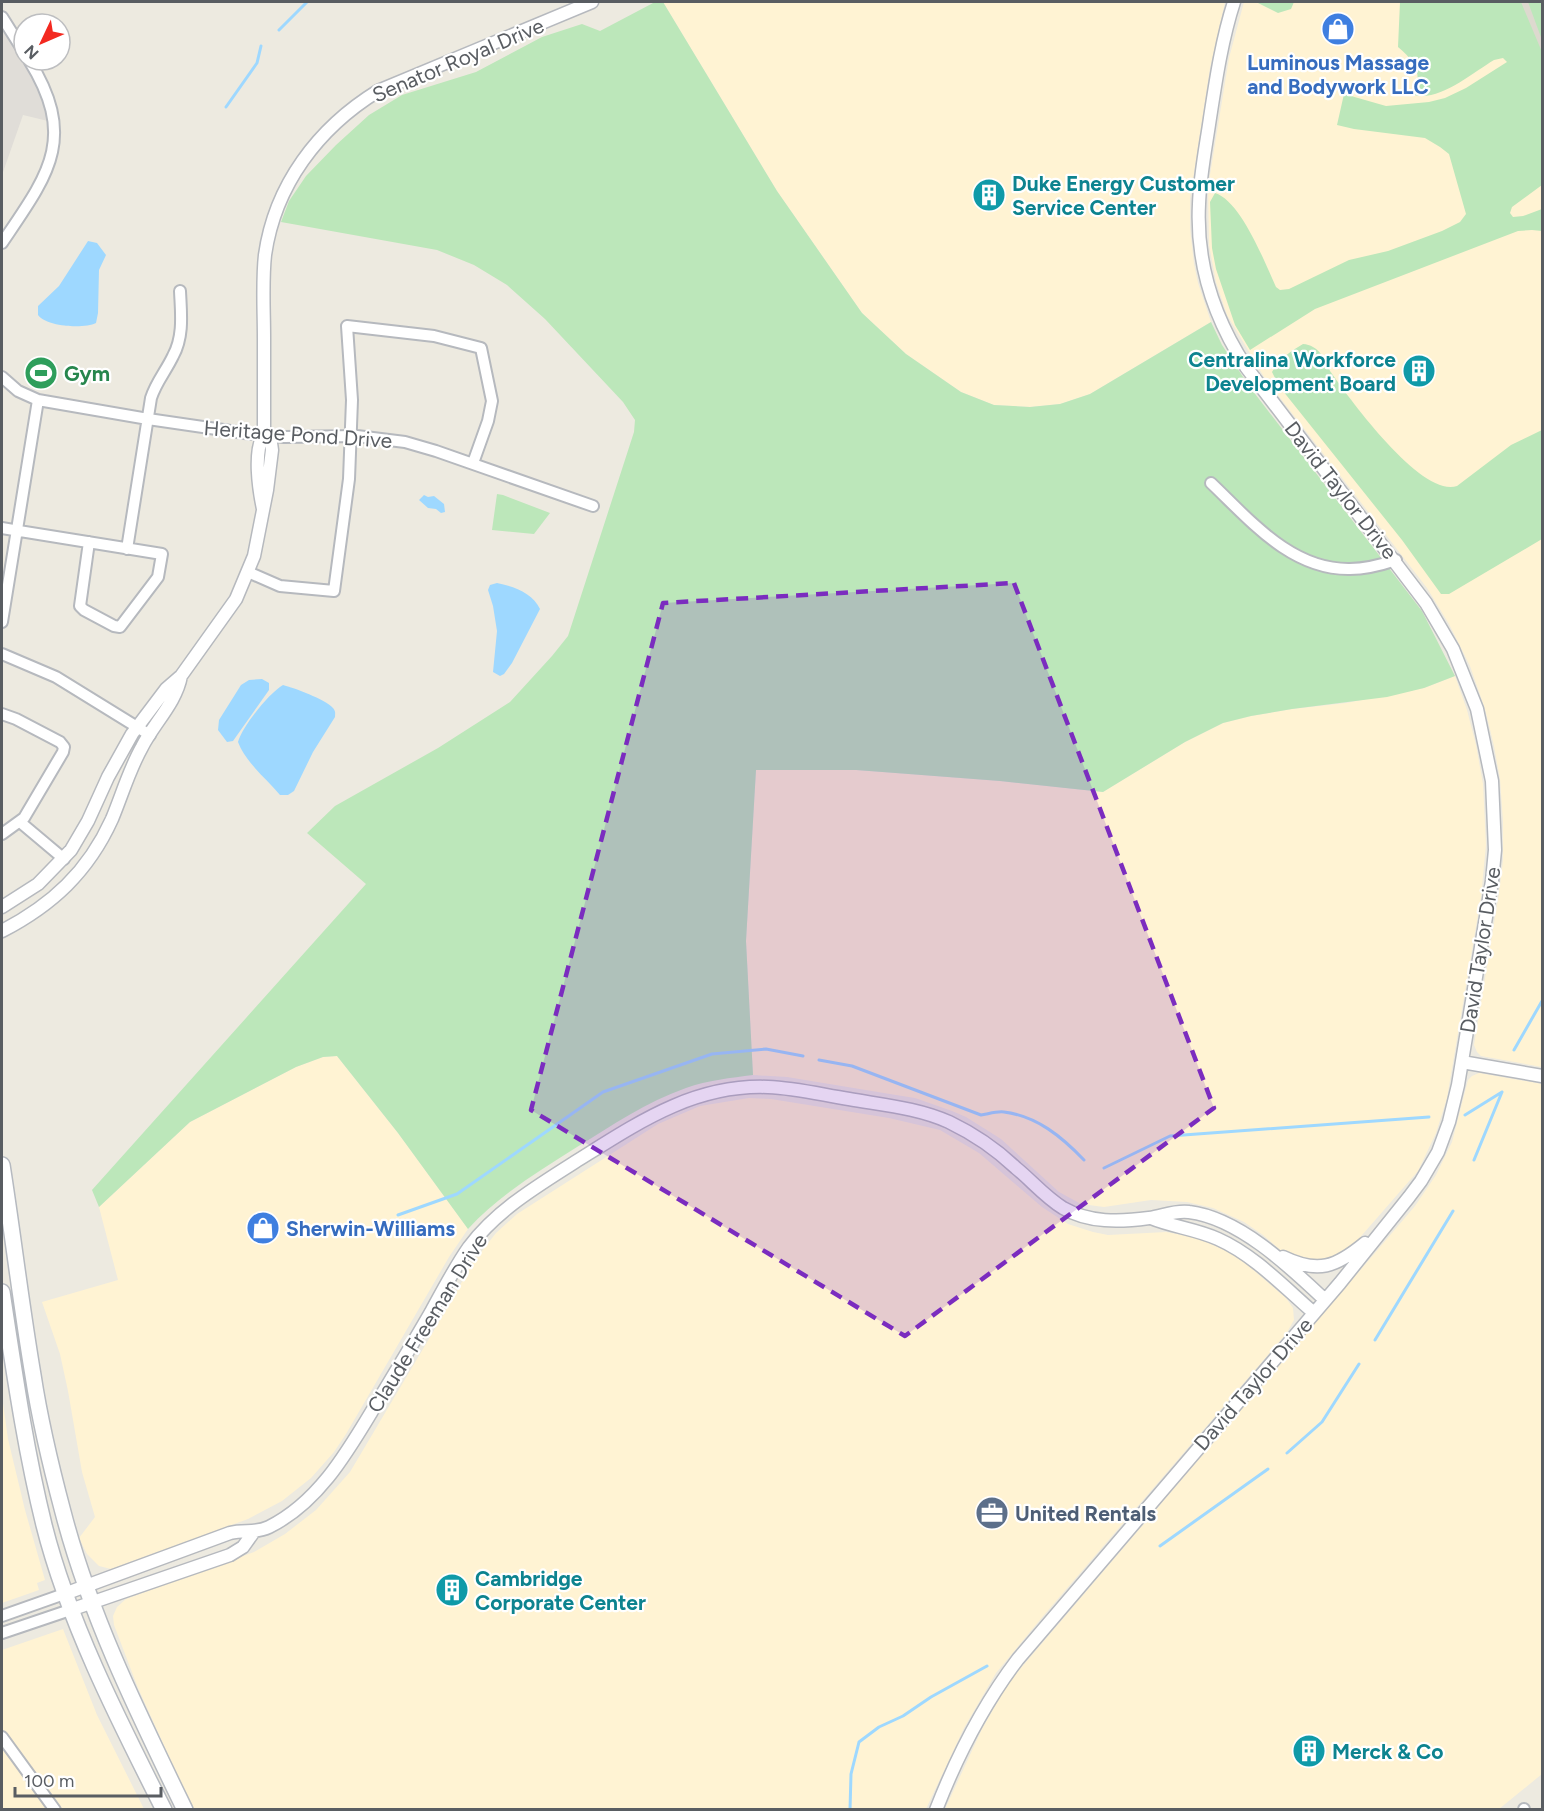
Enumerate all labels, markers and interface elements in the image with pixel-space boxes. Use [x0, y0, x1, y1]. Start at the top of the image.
shop icon: Luminous Massage and Bodywork LLC [1320, 11, 1356, 47]
north arrow [12, 12, 72, 72]
street label: Senator Royal Drive [368, 13, 548, 107]
text: N [20, 41, 43, 63]
place label: Luminous Massage and Bodywork LLC [1247, 50, 1429, 99]
place label: Duke Energy Customer Service Center [1012, 171, 1235, 220]
building icon: Duke Energy Customer Service Center [971, 177, 1007, 213]
place label: Centralina Workforce Development Board [1188, 347, 1396, 396]
building icon: Centralina Workforce Development Board [1401, 353, 1437, 389]
sports icon: Gym [23, 355, 59, 391]
place label: Gym [64, 361, 110, 386]
street label: Heritage Pond Drive [203, 415, 393, 453]
street label: David Taylor Drive [1279, 416, 1403, 564]
street label: David Taylor Drive [1455, 865, 1505, 1035]
shop icon: Sherwin-Williams [245, 1210, 281, 1246]
place label: Sherwin-Williams [286, 1216, 455, 1241]
street label: Claude Freeman Drive [362, 1229, 492, 1417]
street label: David Taylor Drive [1189, 1312, 1317, 1456]
office icon: United Rentals [974, 1495, 1010, 1531]
place label: United Rentals [1015, 1501, 1156, 1526]
place label: Cambridge Corporate Center [475, 1566, 646, 1615]
building icon: Cambridge Corporate Center [434, 1572, 470, 1608]
building icon: Merck & Co [1291, 1733, 1327, 1769]
place label: Merck & Co [1332, 1739, 1443, 1764]
scale bar [15, 1760, 160, 1798]
text: 100 m [24, 1770, 74, 1792]

